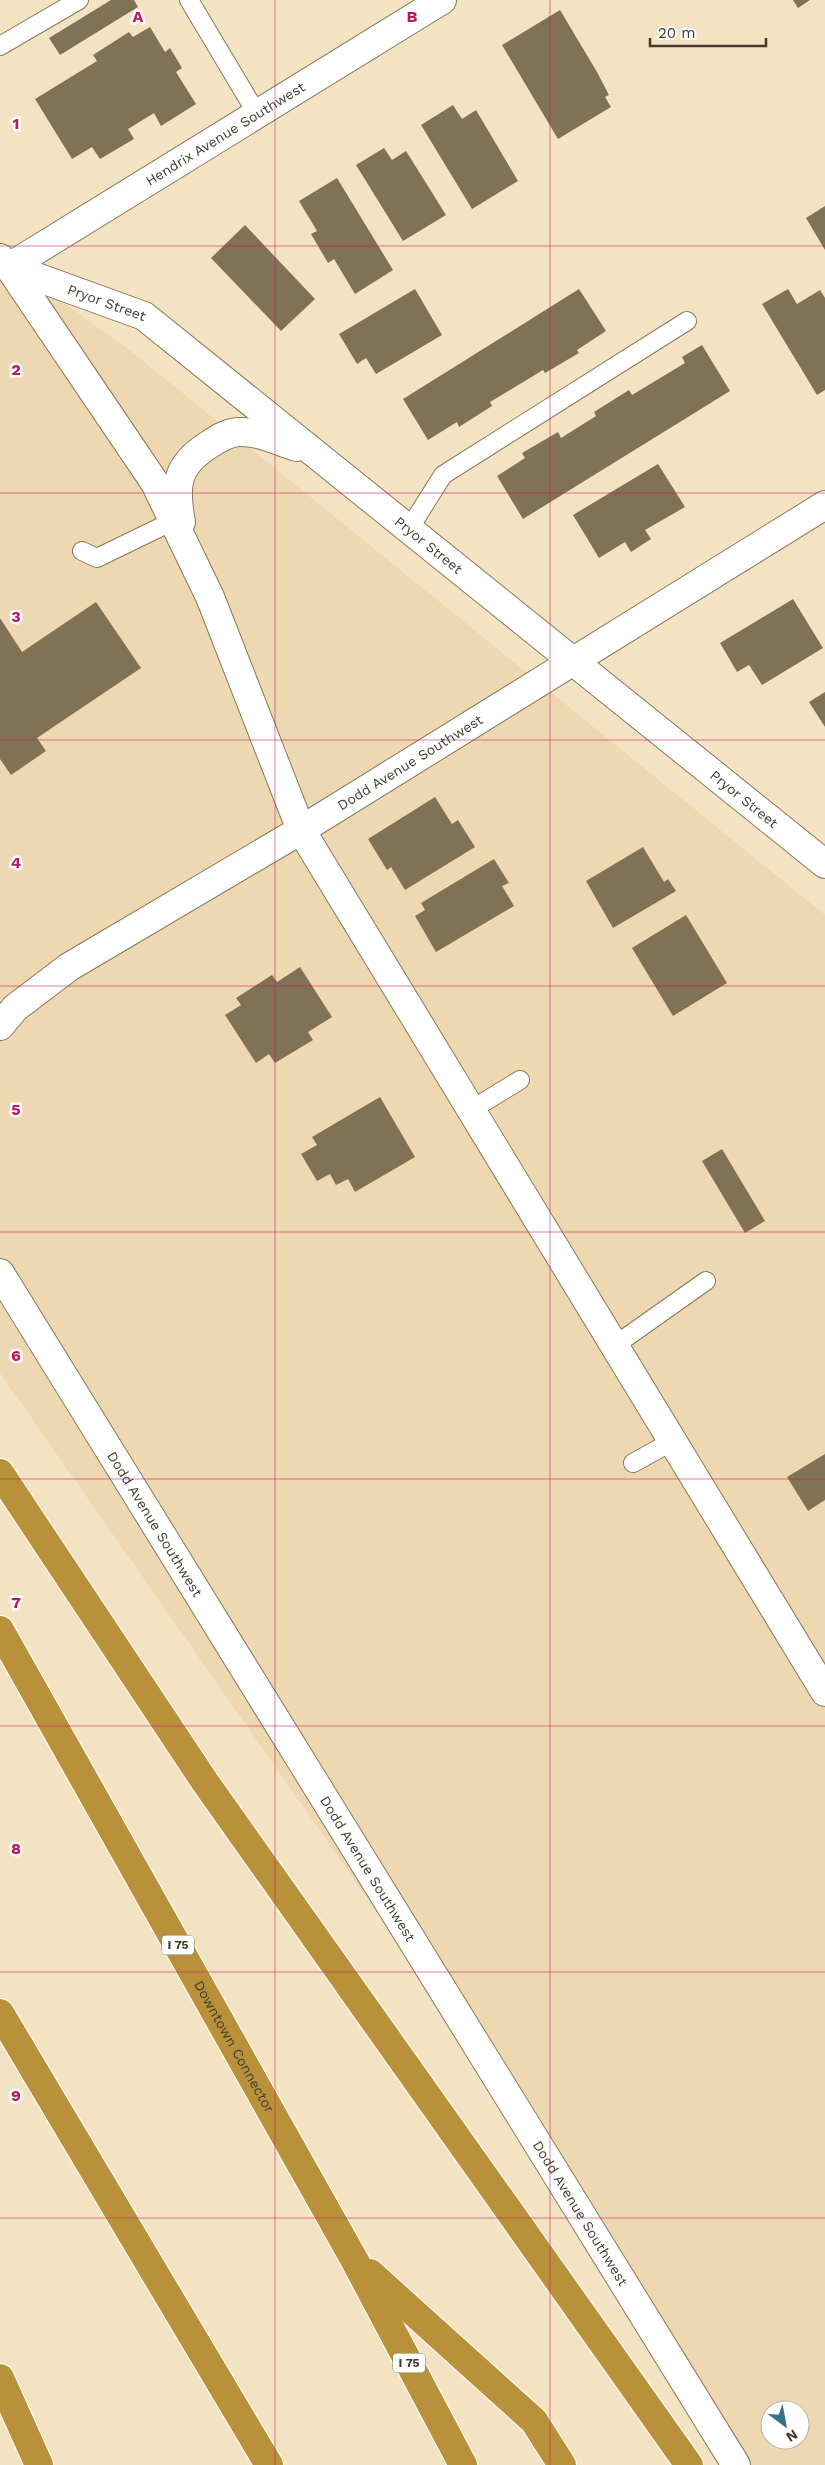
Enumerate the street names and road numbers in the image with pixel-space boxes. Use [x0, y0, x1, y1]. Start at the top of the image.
street label: Hendrix Avenue Southwest [143, 78, 308, 189]
street label: Pryor Street [65, 281, 148, 324]
street label: Pryor Street [392, 513, 466, 577]
street label: Dodd Avenue Southwest [335, 711, 486, 813]
street label: Pryor Street [707, 767, 781, 831]
street label: Dodd Avenue Southwest [104, 1448, 206, 1600]
street label: Dodd Avenue Southwest [317, 1793, 419, 1944]
road number: I 75 [162, 1936, 194, 1954]
street label: Downtown Connector [191, 1978, 278, 2116]
street label: Dodd Avenue Southwest [530, 2138, 632, 2289]
road number: I 75 [393, 2354, 425, 2372]

